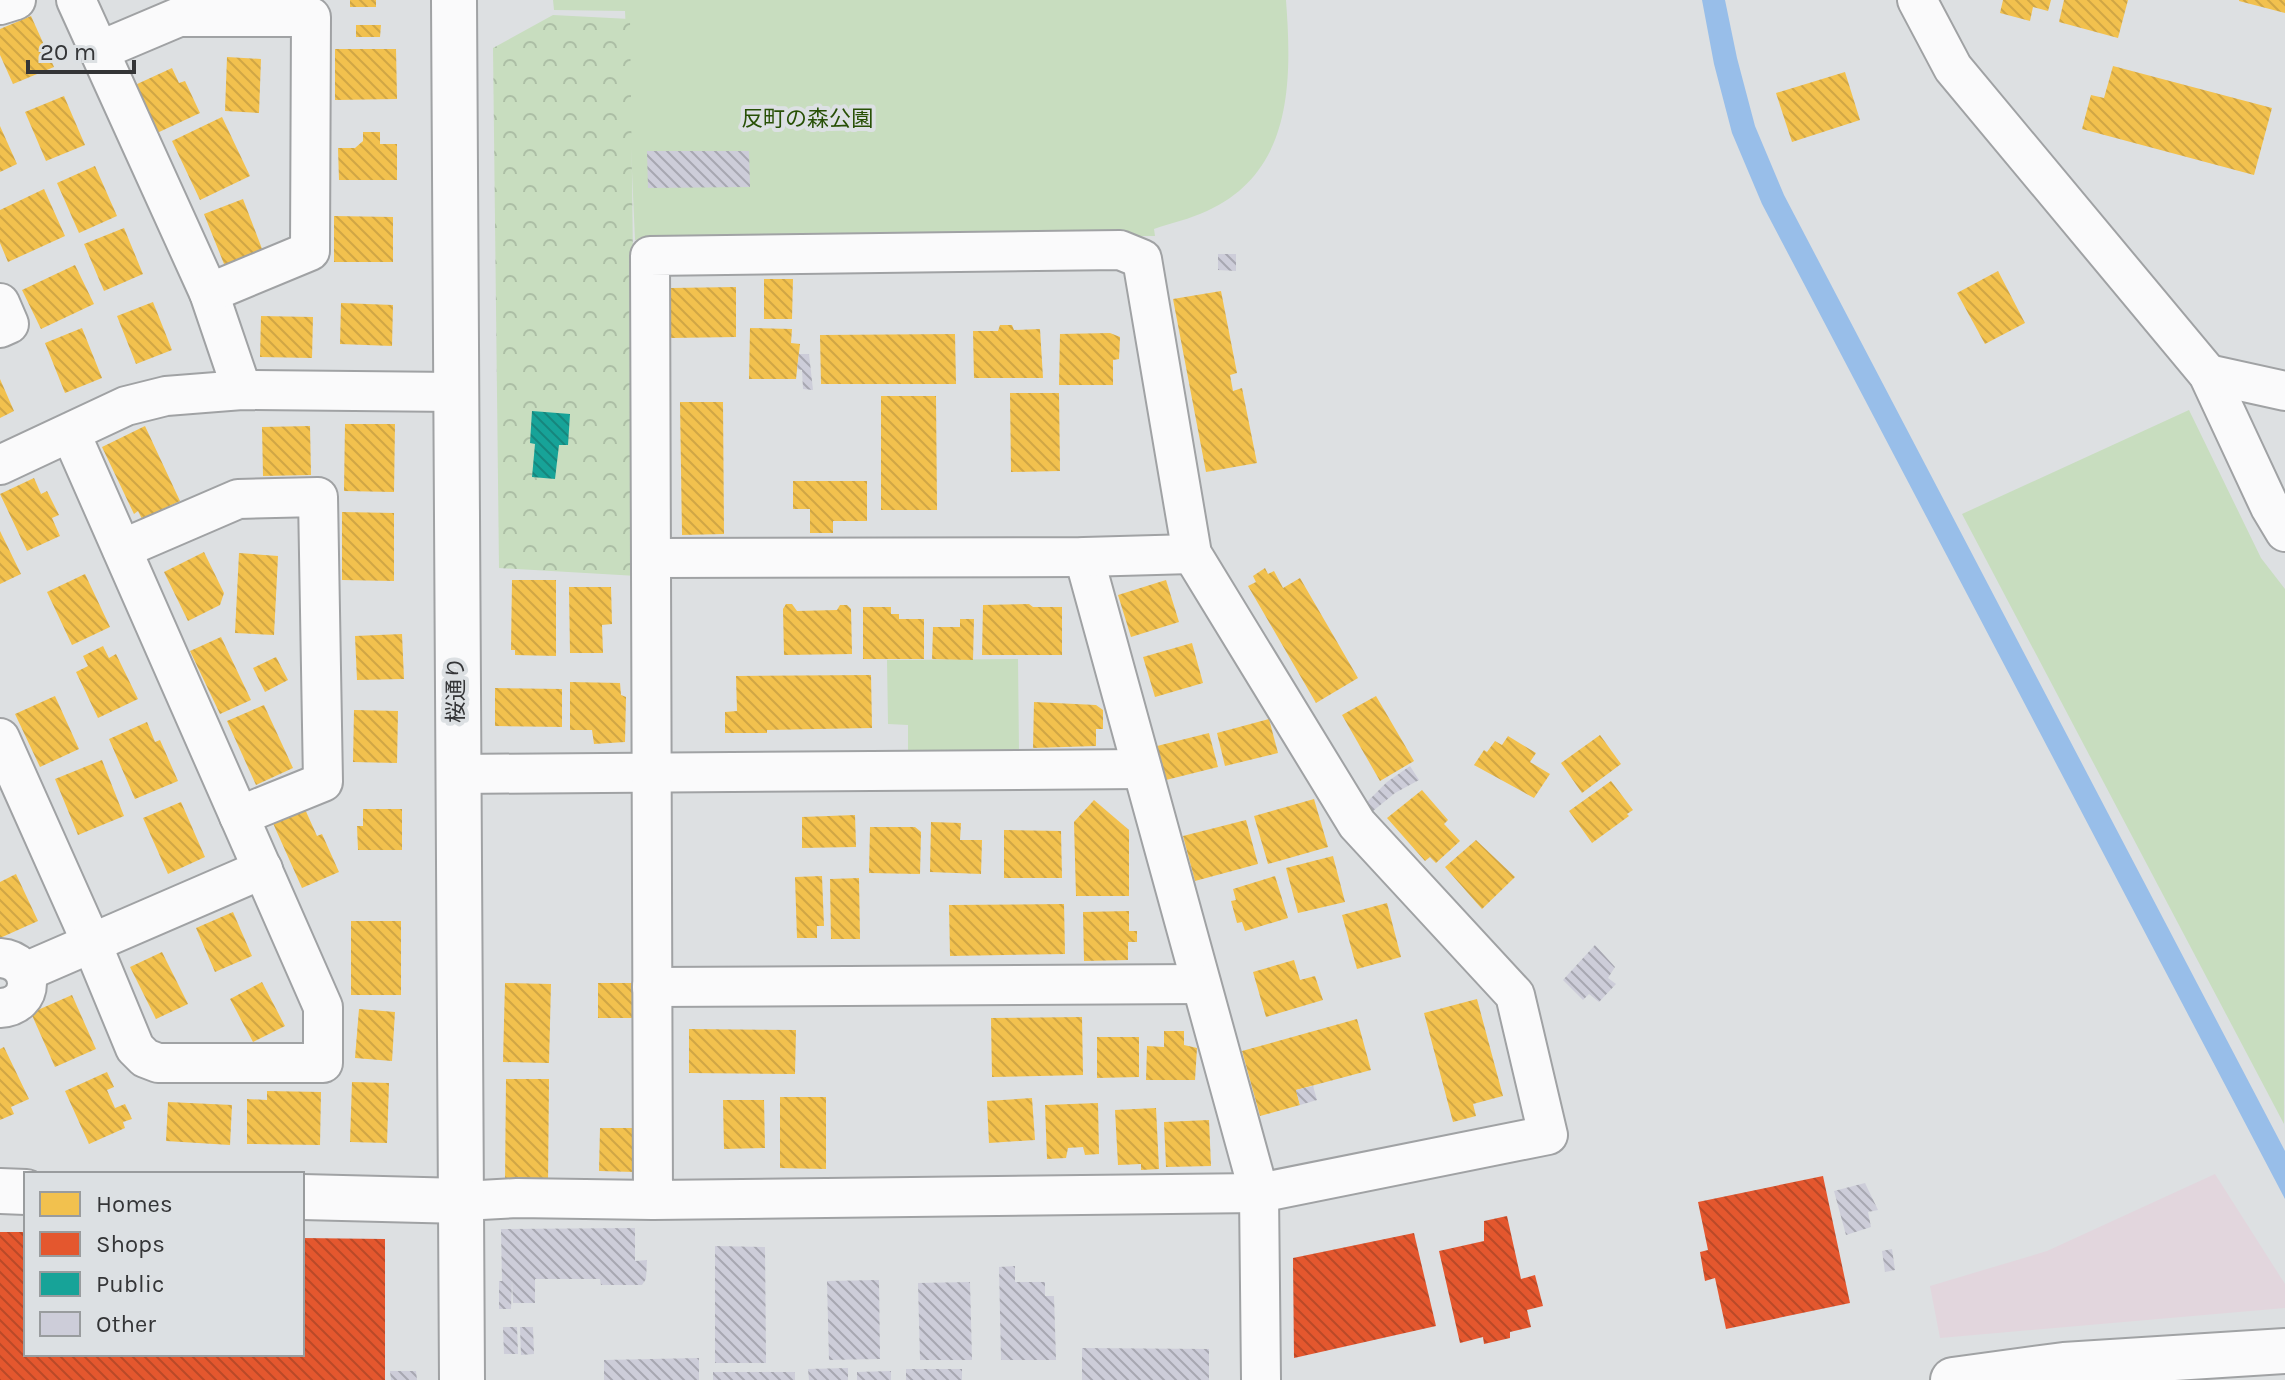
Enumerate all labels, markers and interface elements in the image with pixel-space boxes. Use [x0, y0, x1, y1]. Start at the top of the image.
scale bar [28, 24, 134, 74]
text: 20 m [40, 38, 96, 66]
park label: 反町の森公園 [741, 106, 873, 132]
street label: 桜通り [443, 657, 469, 723]
legend [24, 1172, 304, 1356]
text: Homes [96, 1190, 173, 1218]
text: Shops [96, 1230, 165, 1258]
text: Public [96, 1270, 164, 1298]
text: Other [96, 1310, 156, 1338]

